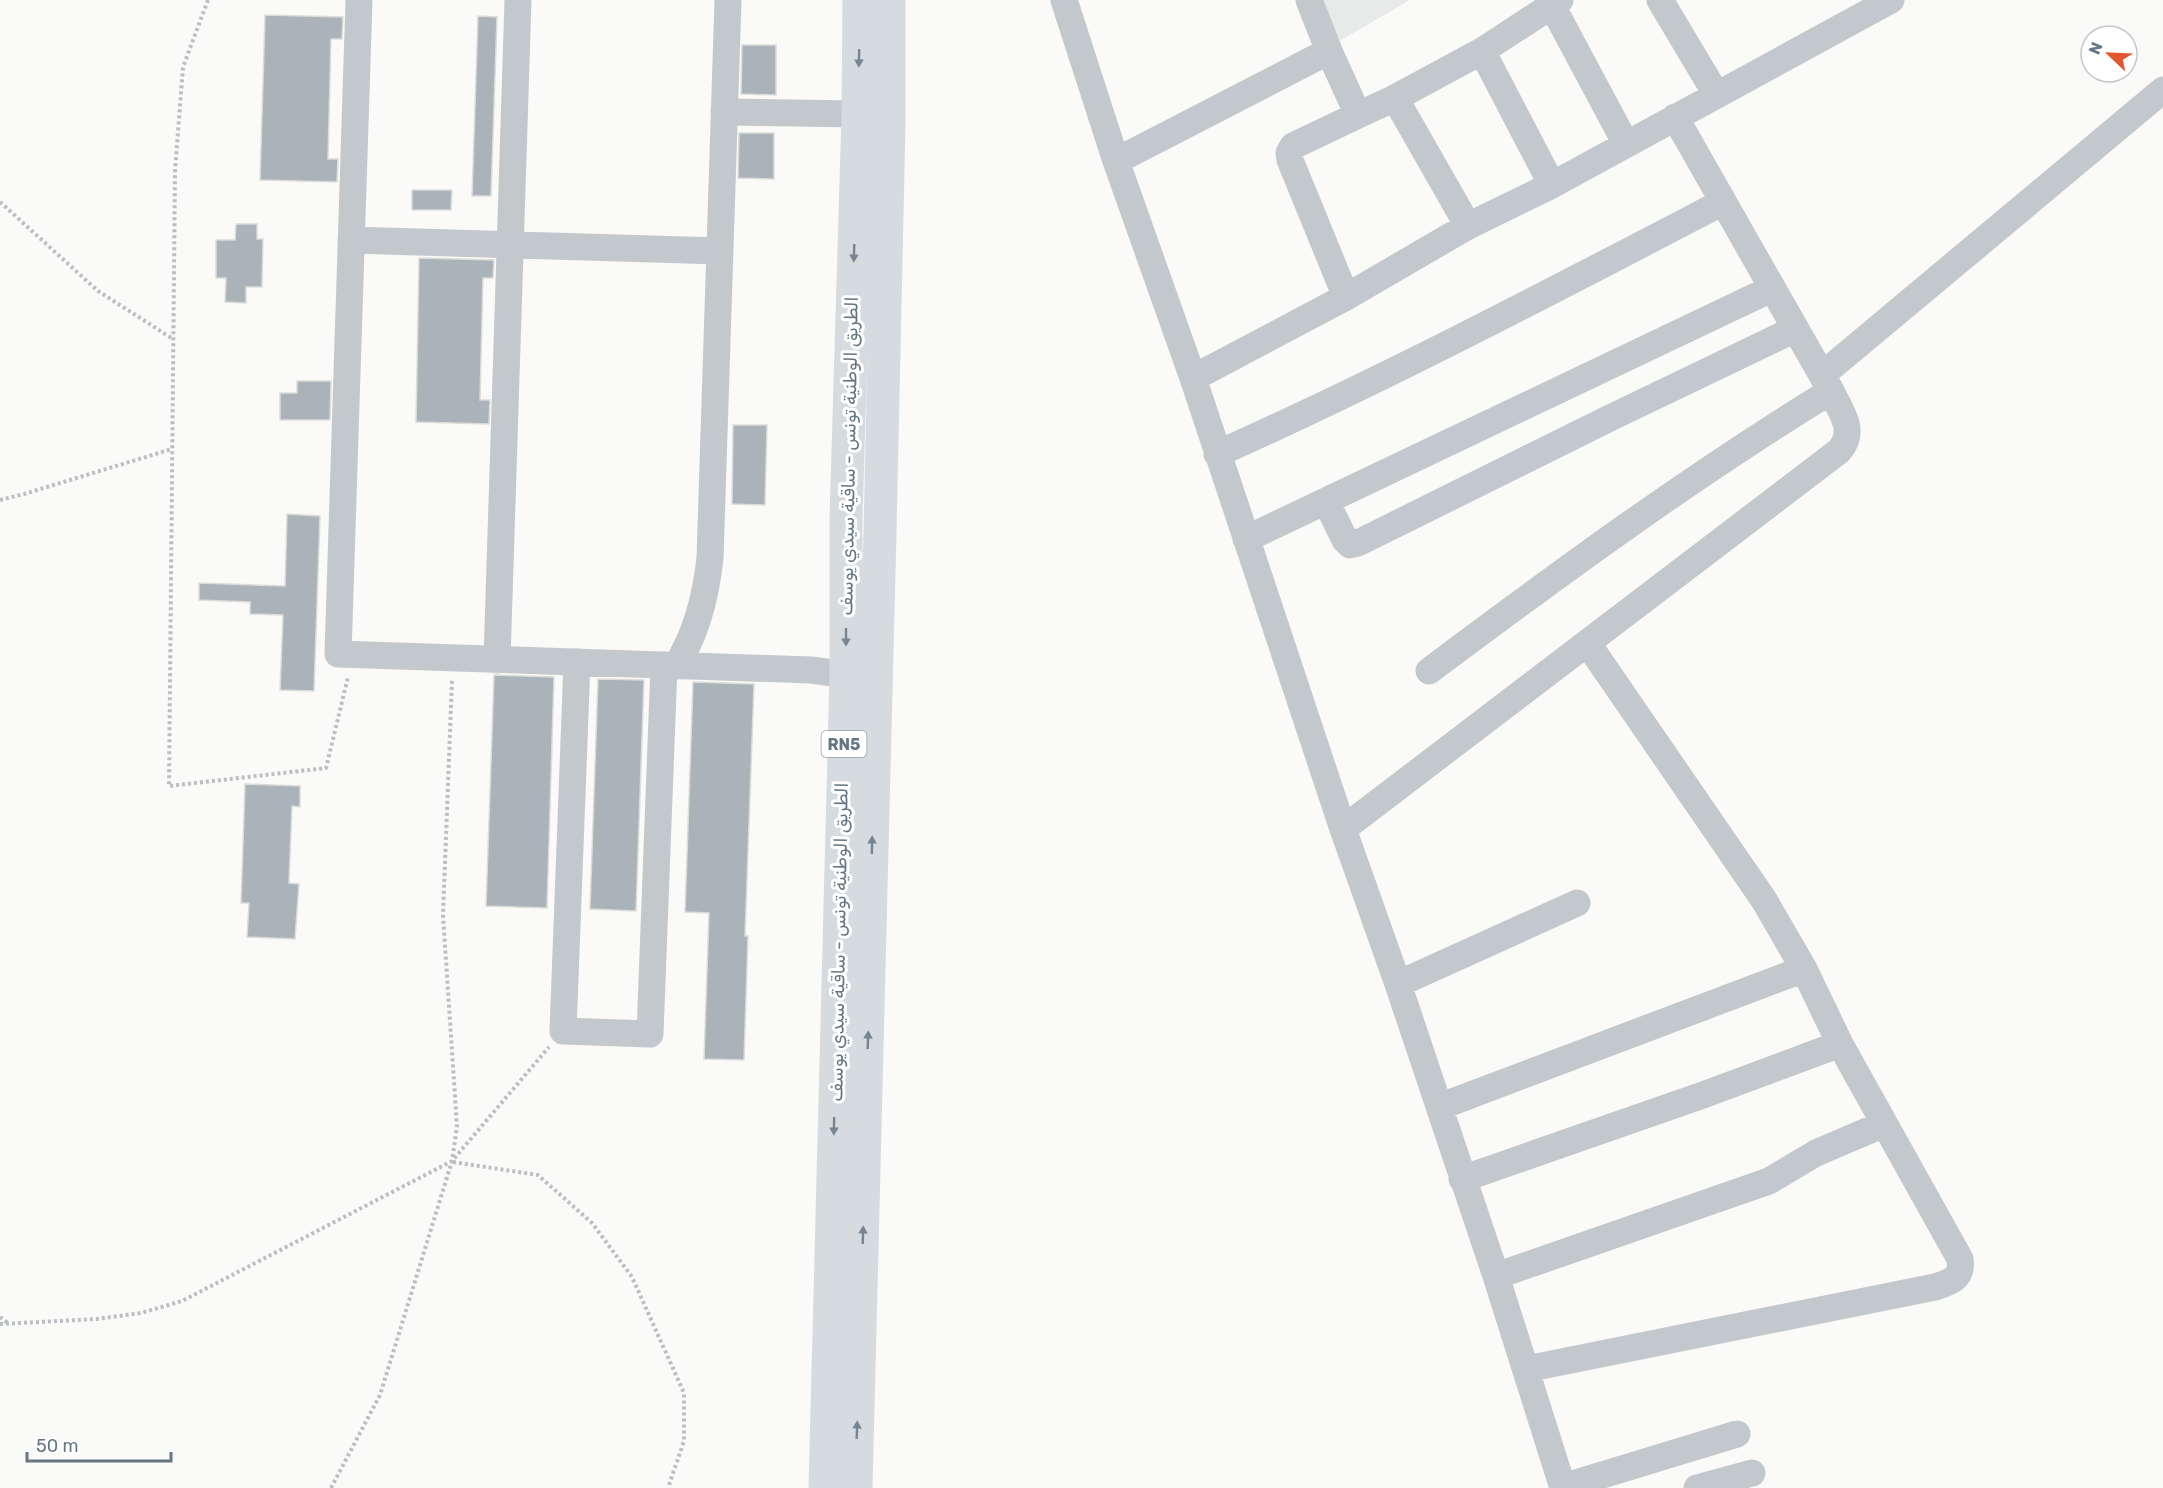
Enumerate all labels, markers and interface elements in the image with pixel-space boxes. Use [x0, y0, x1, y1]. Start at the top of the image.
north arrow [2079, 24, 2139, 84]
text: N [2085, 39, 2107, 57]
one-way arrow [854, 49, 863, 68]
one-way arrow [849, 244, 858, 263]
street label: الطريق الوطنية تونس - ساقية سيدي يوسف [835, 296, 864, 616]
one-way arrow [841, 628, 851, 647]
road number: RN5 [822, 731, 866, 757]
street label: الطريق الوطنية تونس - ساقية سيدي يوسف [825, 782, 854, 1102]
one-way arrow [868, 835, 877, 854]
one-way arrow [863, 1030, 873, 1049]
one-way arrow [830, 1117, 839, 1136]
one-way arrow [858, 1225, 867, 1244]
one-way arrow [853, 1420, 862, 1439]
scale bar [27, 1425, 171, 1463]
text: 50 m [36, 1435, 79, 1457]

